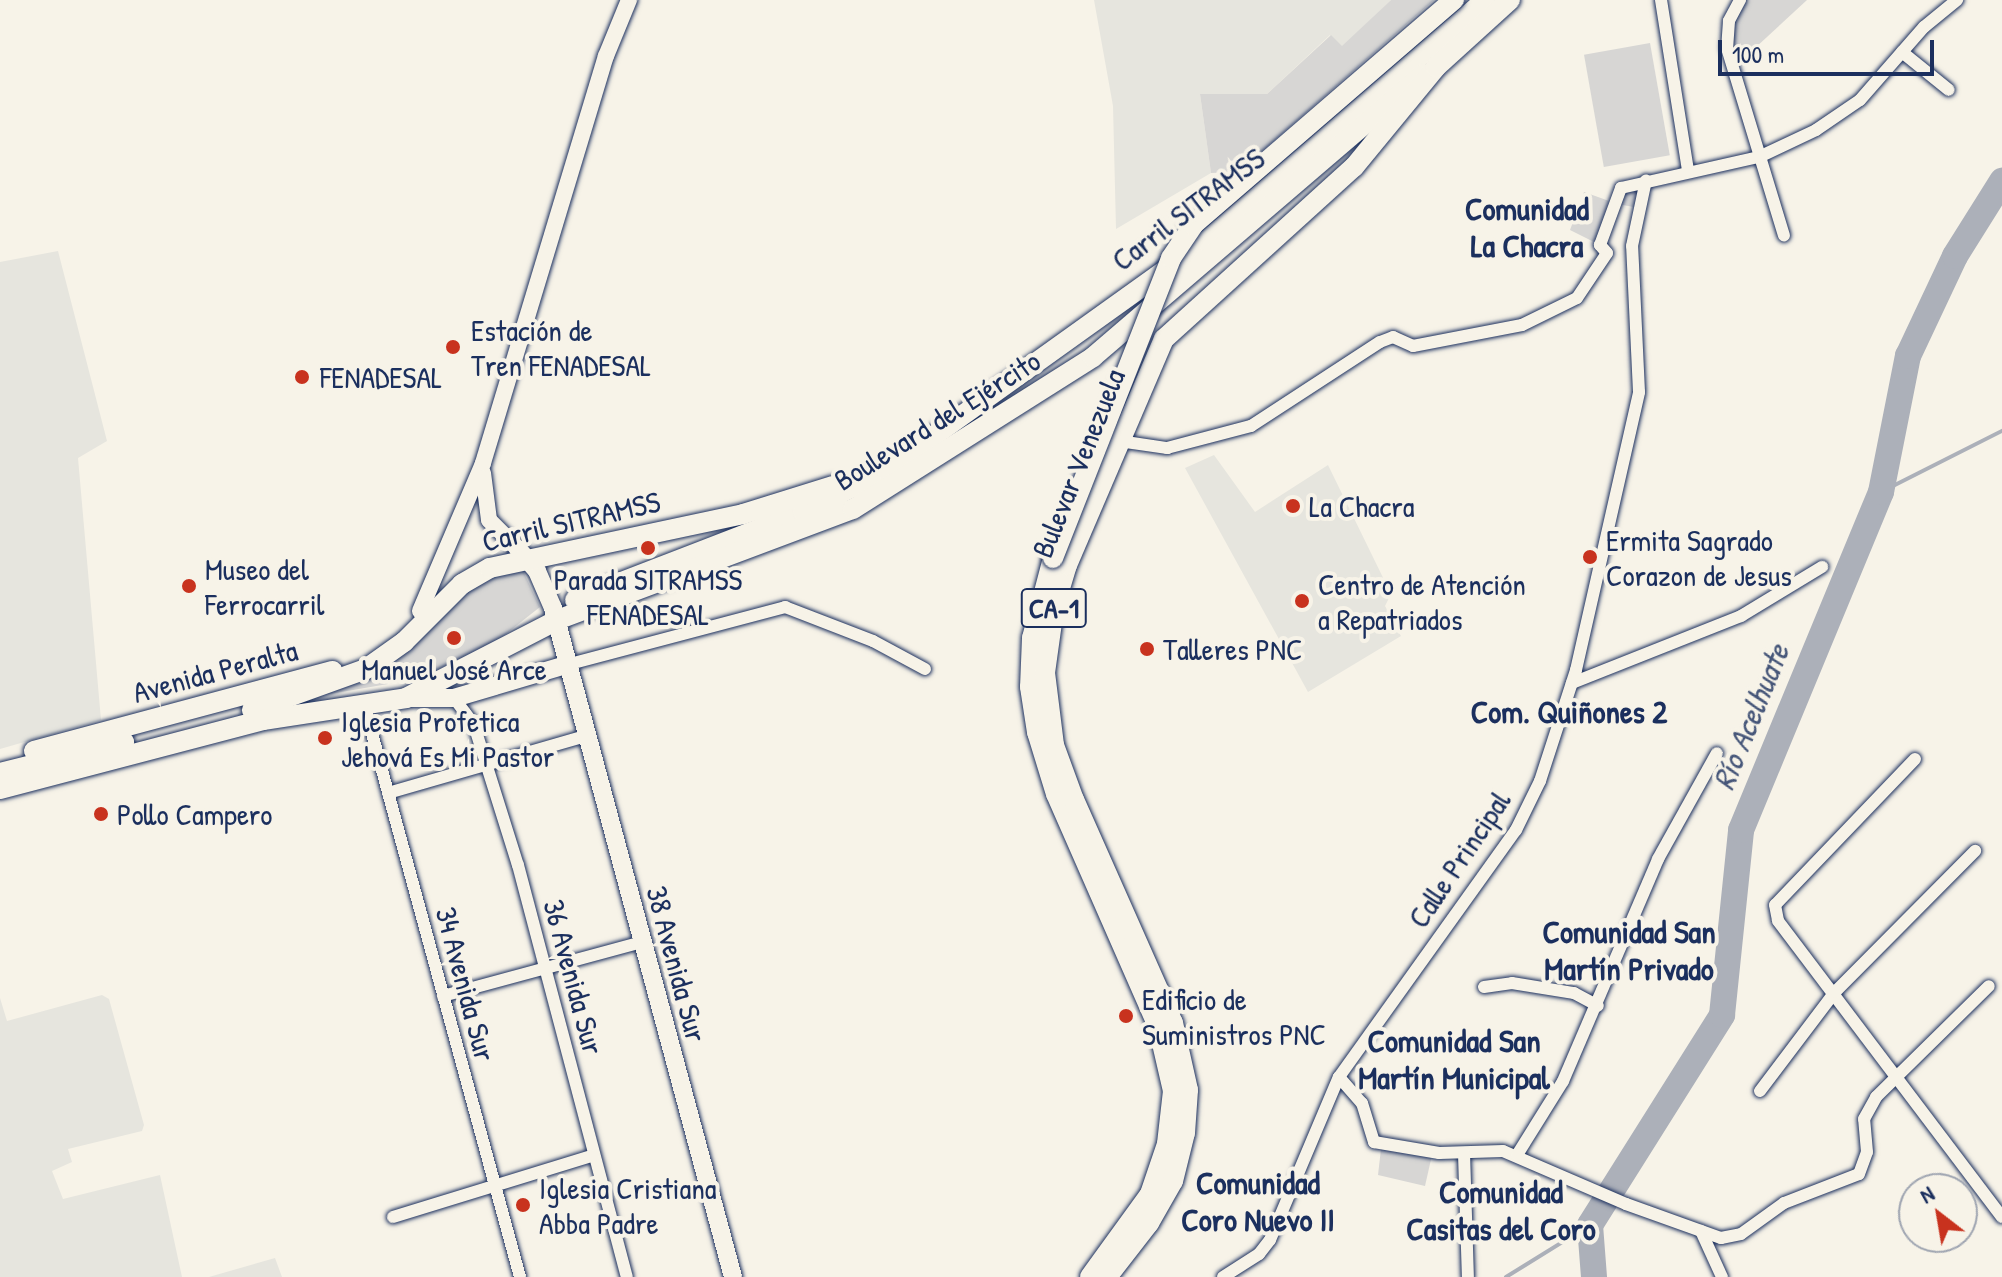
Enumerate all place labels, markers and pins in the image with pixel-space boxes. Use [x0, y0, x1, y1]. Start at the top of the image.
place label: Estación de Tren FENADESAL [471, 312, 651, 382]
marker: Estación de Tren FENADESAL [442, 336, 464, 358]
place label: FENADESAL [320, 359, 442, 395]
marker: FENADESAL [291, 366, 313, 388]
place label: La Chacra [1309, 488, 1415, 524]
marker: La Chacra [1284, 497, 1302, 515]
place label: Ermita Sagrado Corazon de Jesus [1606, 522, 1792, 592]
marker: Parada SITRAMSS FENADESAL [639, 539, 657, 557]
marker: Ermita Sagrado Corazon de Jesus [1581, 548, 1599, 566]
place label: Museo del Ferrocarril [205, 551, 325, 622]
place label: Parada SITRAMSS FENADESAL [554, 561, 742, 632]
place label: Centro de Atención a Repatriados [1318, 566, 1526, 636]
marker: Museo del Ferrocarril [180, 577, 198, 595]
marker: Centro de Atención a Repatriados [1293, 592, 1311, 610]
marker: Manuel José Arce [445, 629, 463, 647]
place label: Talleres PNC [1163, 631, 1302, 667]
marker: Talleres PNC [1138, 640, 1156, 658]
place label: Manuel José Arce [361, 651, 547, 687]
place label: Iglesia Profetica Jehová Es Mi Pastor [341, 703, 554, 774]
marker: Iglesia Profetica Jehová Es Mi Pastor [316, 729, 334, 747]
place label: Pollo Campero [117, 796, 272, 832]
marker: Pollo Campero [92, 805, 110, 823]
place label: Edificio de Suministros PNC [1142, 981, 1326, 1052]
marker: Edificio de Suministros PNC [1117, 1007, 1135, 1025]
place label: Iglesia Cristiana Abba Padre [539, 1170, 717, 1240]
marker: Iglesia Cristiana Abba Padre [514, 1196, 532, 1214]

